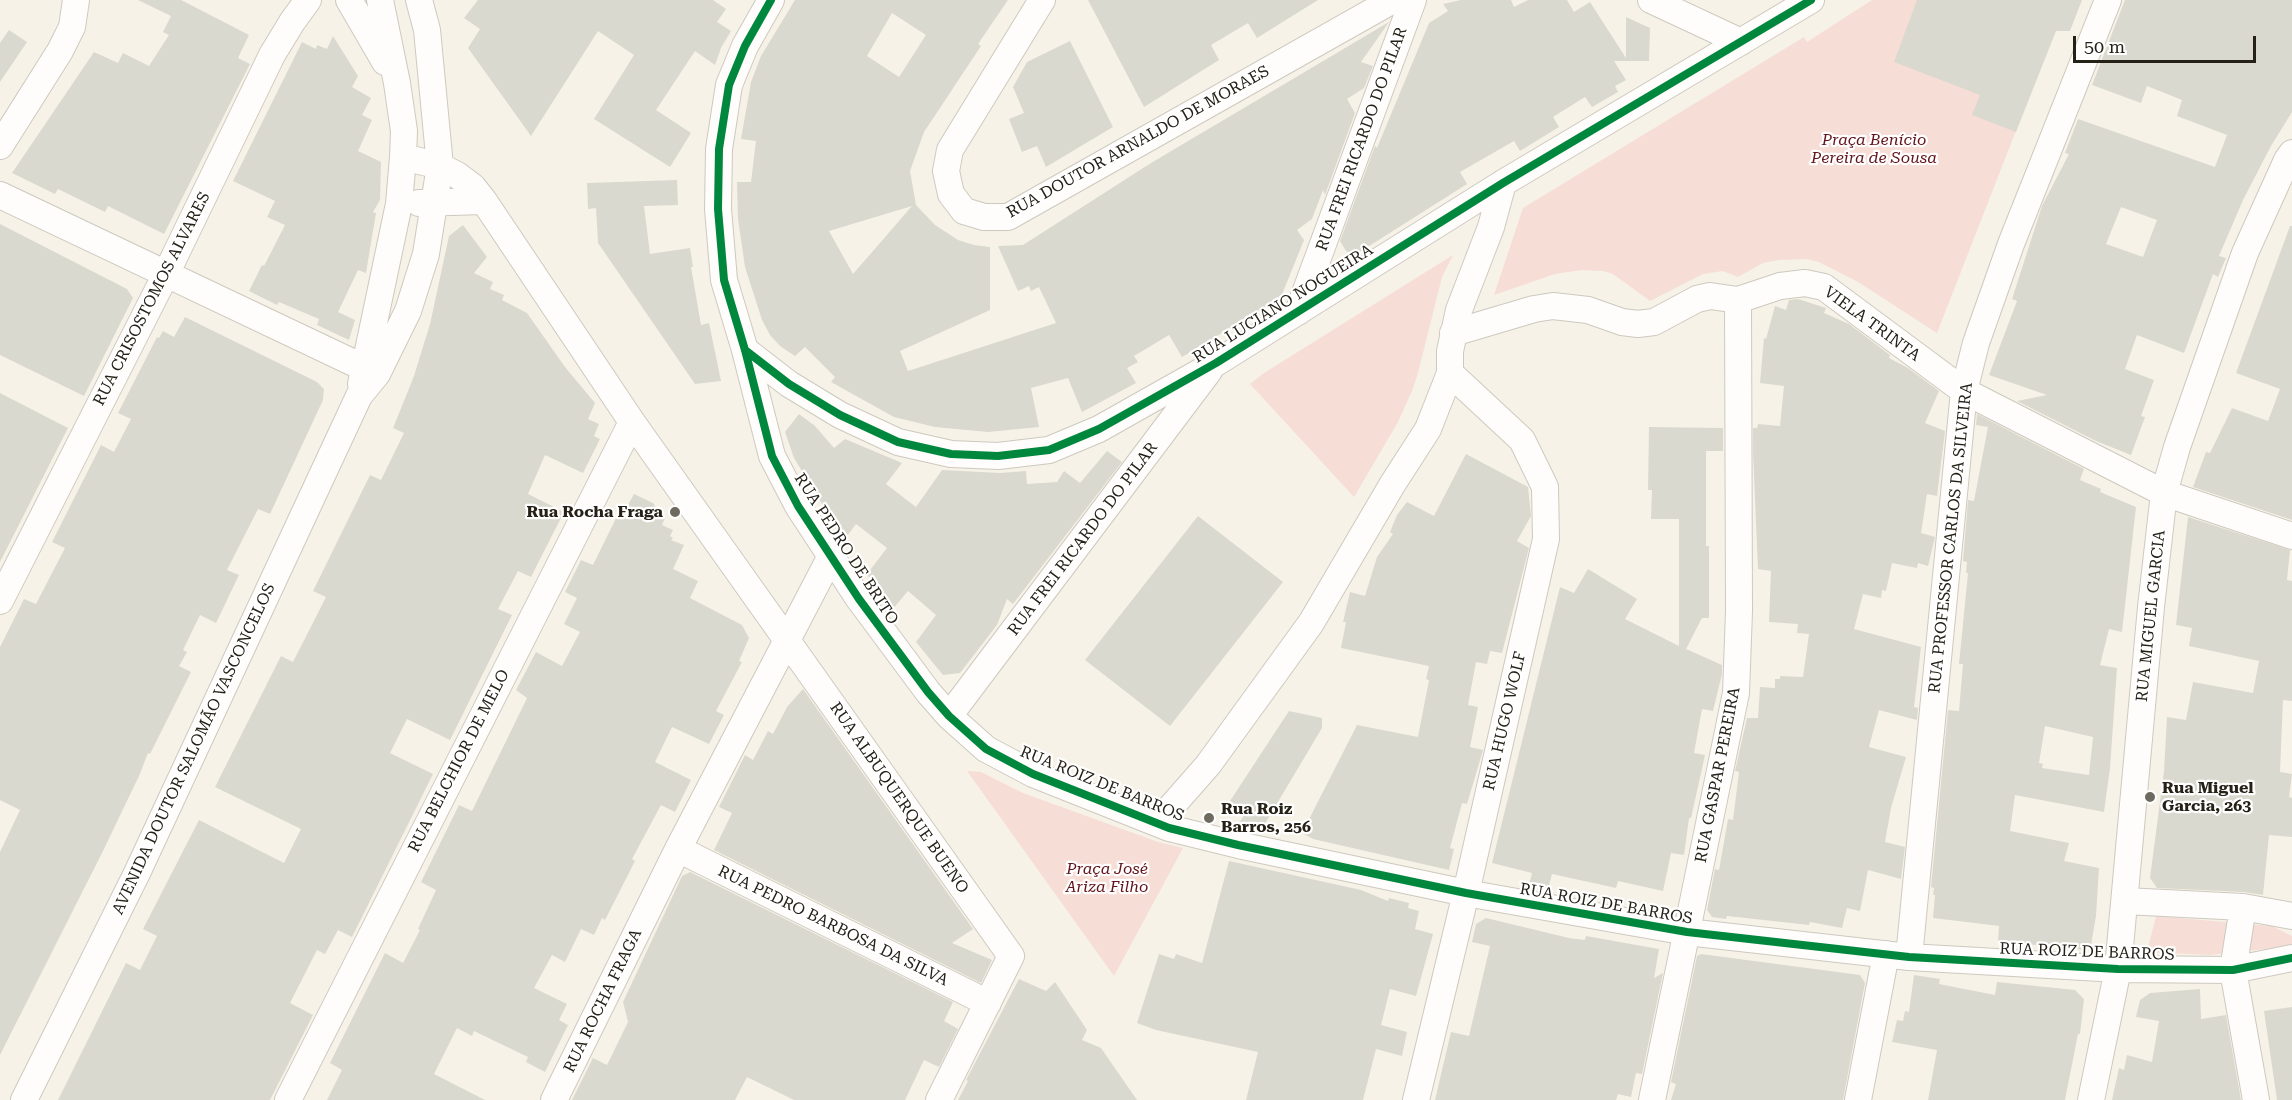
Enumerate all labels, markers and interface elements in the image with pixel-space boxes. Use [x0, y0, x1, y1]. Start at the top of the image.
street label: RUA FREI RICARDO DO PILAR [1312, 24, 1412, 254]
scale bar [2076, 24, 2259, 62]
text: 50 m [2084, 36, 2125, 57]
street label: RUA DOUTOR ARNALDO DE MORAES [1003, 62, 1273, 222]
park label: Praça Benício Pereira de Sousa [1811, 130, 1937, 168]
street label: RUA CRISOSTOMOS ALVARES [90, 189, 214, 409]
street label: RUA LUCIANO NOGUEIRA [1189, 241, 1377, 367]
street label: VIELA TRINTA [1820, 283, 1924, 365]
street label: RUA PROFESSOR CARLOS DA SILVEIRA [1925, 382, 1977, 694]
street label: RUA FREI RICARDO DO PILAR [1004, 439, 1162, 639]
street label: RUA PEDRO DE BRITO [790, 470, 902, 628]
place label: Rua Rocha Fraga [527, 502, 663, 522]
marker: Rua Rocha Fraga [668, 505, 682, 519]
street label: RUA MIGUEL GARCIA [2132, 529, 2170, 703]
street label: AVENIDA DOUTOR SALOMÃO VASCONCELOS [109, 580, 279, 918]
street label: RUA HUGO WOLF [1480, 650, 1530, 792]
street label: RUA BELCHIOR DE MELO [404, 666, 514, 856]
street label: RUA GASPAR PEREIRA [1692, 686, 1744, 864]
street label: RUA ALBUQUERQUE BUENO [826, 699, 972, 897]
street label: RUA ROIZ DE BARROS [1017, 742, 1187, 826]
place label: Rua Miguel Garcia, 263 [2162, 778, 2254, 816]
marker: Rua Miguel Garcia, 263 [2143, 790, 2157, 804]
place label: Rua Roiz Barros, 256 [1221, 799, 1311, 837]
marker: Rua Roiz Barros, 256 [1202, 811, 1216, 825]
park label: Praça José Ariza Filho [1066, 859, 1148, 897]
street label: RUA PEDRO BARBOSA DA SILVA [715, 862, 951, 990]
street label: RUA ROIZ DE BARROS [1518, 879, 1694, 929]
street label: RUA ROCHA FRAGA [560, 926, 646, 1076]
street label: RUA ROIZ DE BARROS [1999, 939, 2175, 965]

